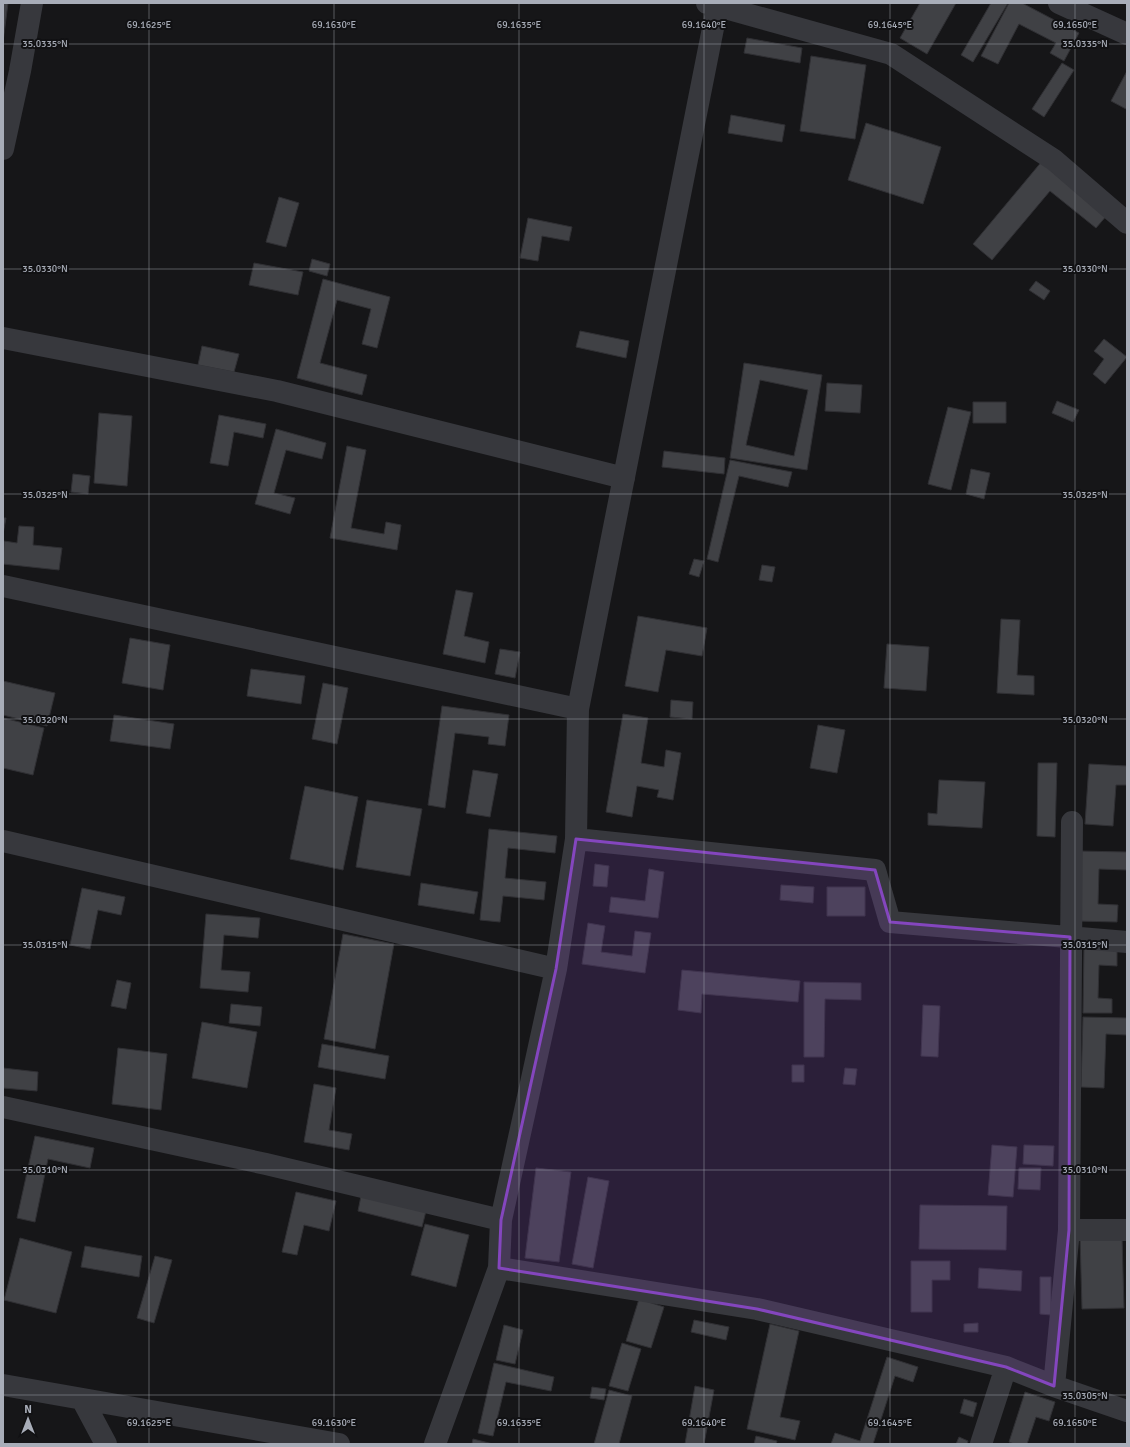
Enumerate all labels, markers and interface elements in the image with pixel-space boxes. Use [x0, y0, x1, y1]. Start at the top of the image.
text: 69.1625°E [127, 19, 172, 31]
text: 69.1630°E [312, 19, 357, 31]
text: 69.1635°E [497, 19, 542, 31]
text: 69.1640°E [682, 19, 727, 31]
text: 69.1645°E [868, 19, 913, 31]
text: 69.1650°E [1053, 19, 1098, 31]
text: 35.0335°N [22, 38, 68, 50]
text: 35.0335°N [1062, 38, 1108, 50]
text: 35.0330°N [22, 263, 68, 275]
text: 35.0330°N [1062, 263, 1108, 275]
text: 35.0325°N [22, 489, 68, 501]
text: 35.0325°N [1062, 489, 1108, 501]
text: 35.0320°N [22, 714, 68, 726]
text: 35.0320°N [1062, 714, 1108, 726]
text: 35.0315°N [22, 939, 68, 951]
text: 35.0315°N [1062, 939, 1108, 951]
text: 35.0310°N [22, 1164, 68, 1176]
text: 35.0310°N [1062, 1164, 1108, 1176]
text: 35.0305°N [1062, 1390, 1108, 1402]
north arrow [8, 1399, 48, 1439]
text: N [24, 1403, 32, 1416]
text: 69.1625°E [127, 1417, 172, 1429]
text: 69.1630°E [312, 1417, 357, 1429]
text: 69.1635°E [497, 1417, 542, 1429]
text: 69.1640°E [682, 1417, 727, 1429]
text: 69.1645°E [868, 1417, 913, 1429]
text: 69.1650°E [1053, 1417, 1098, 1429]

